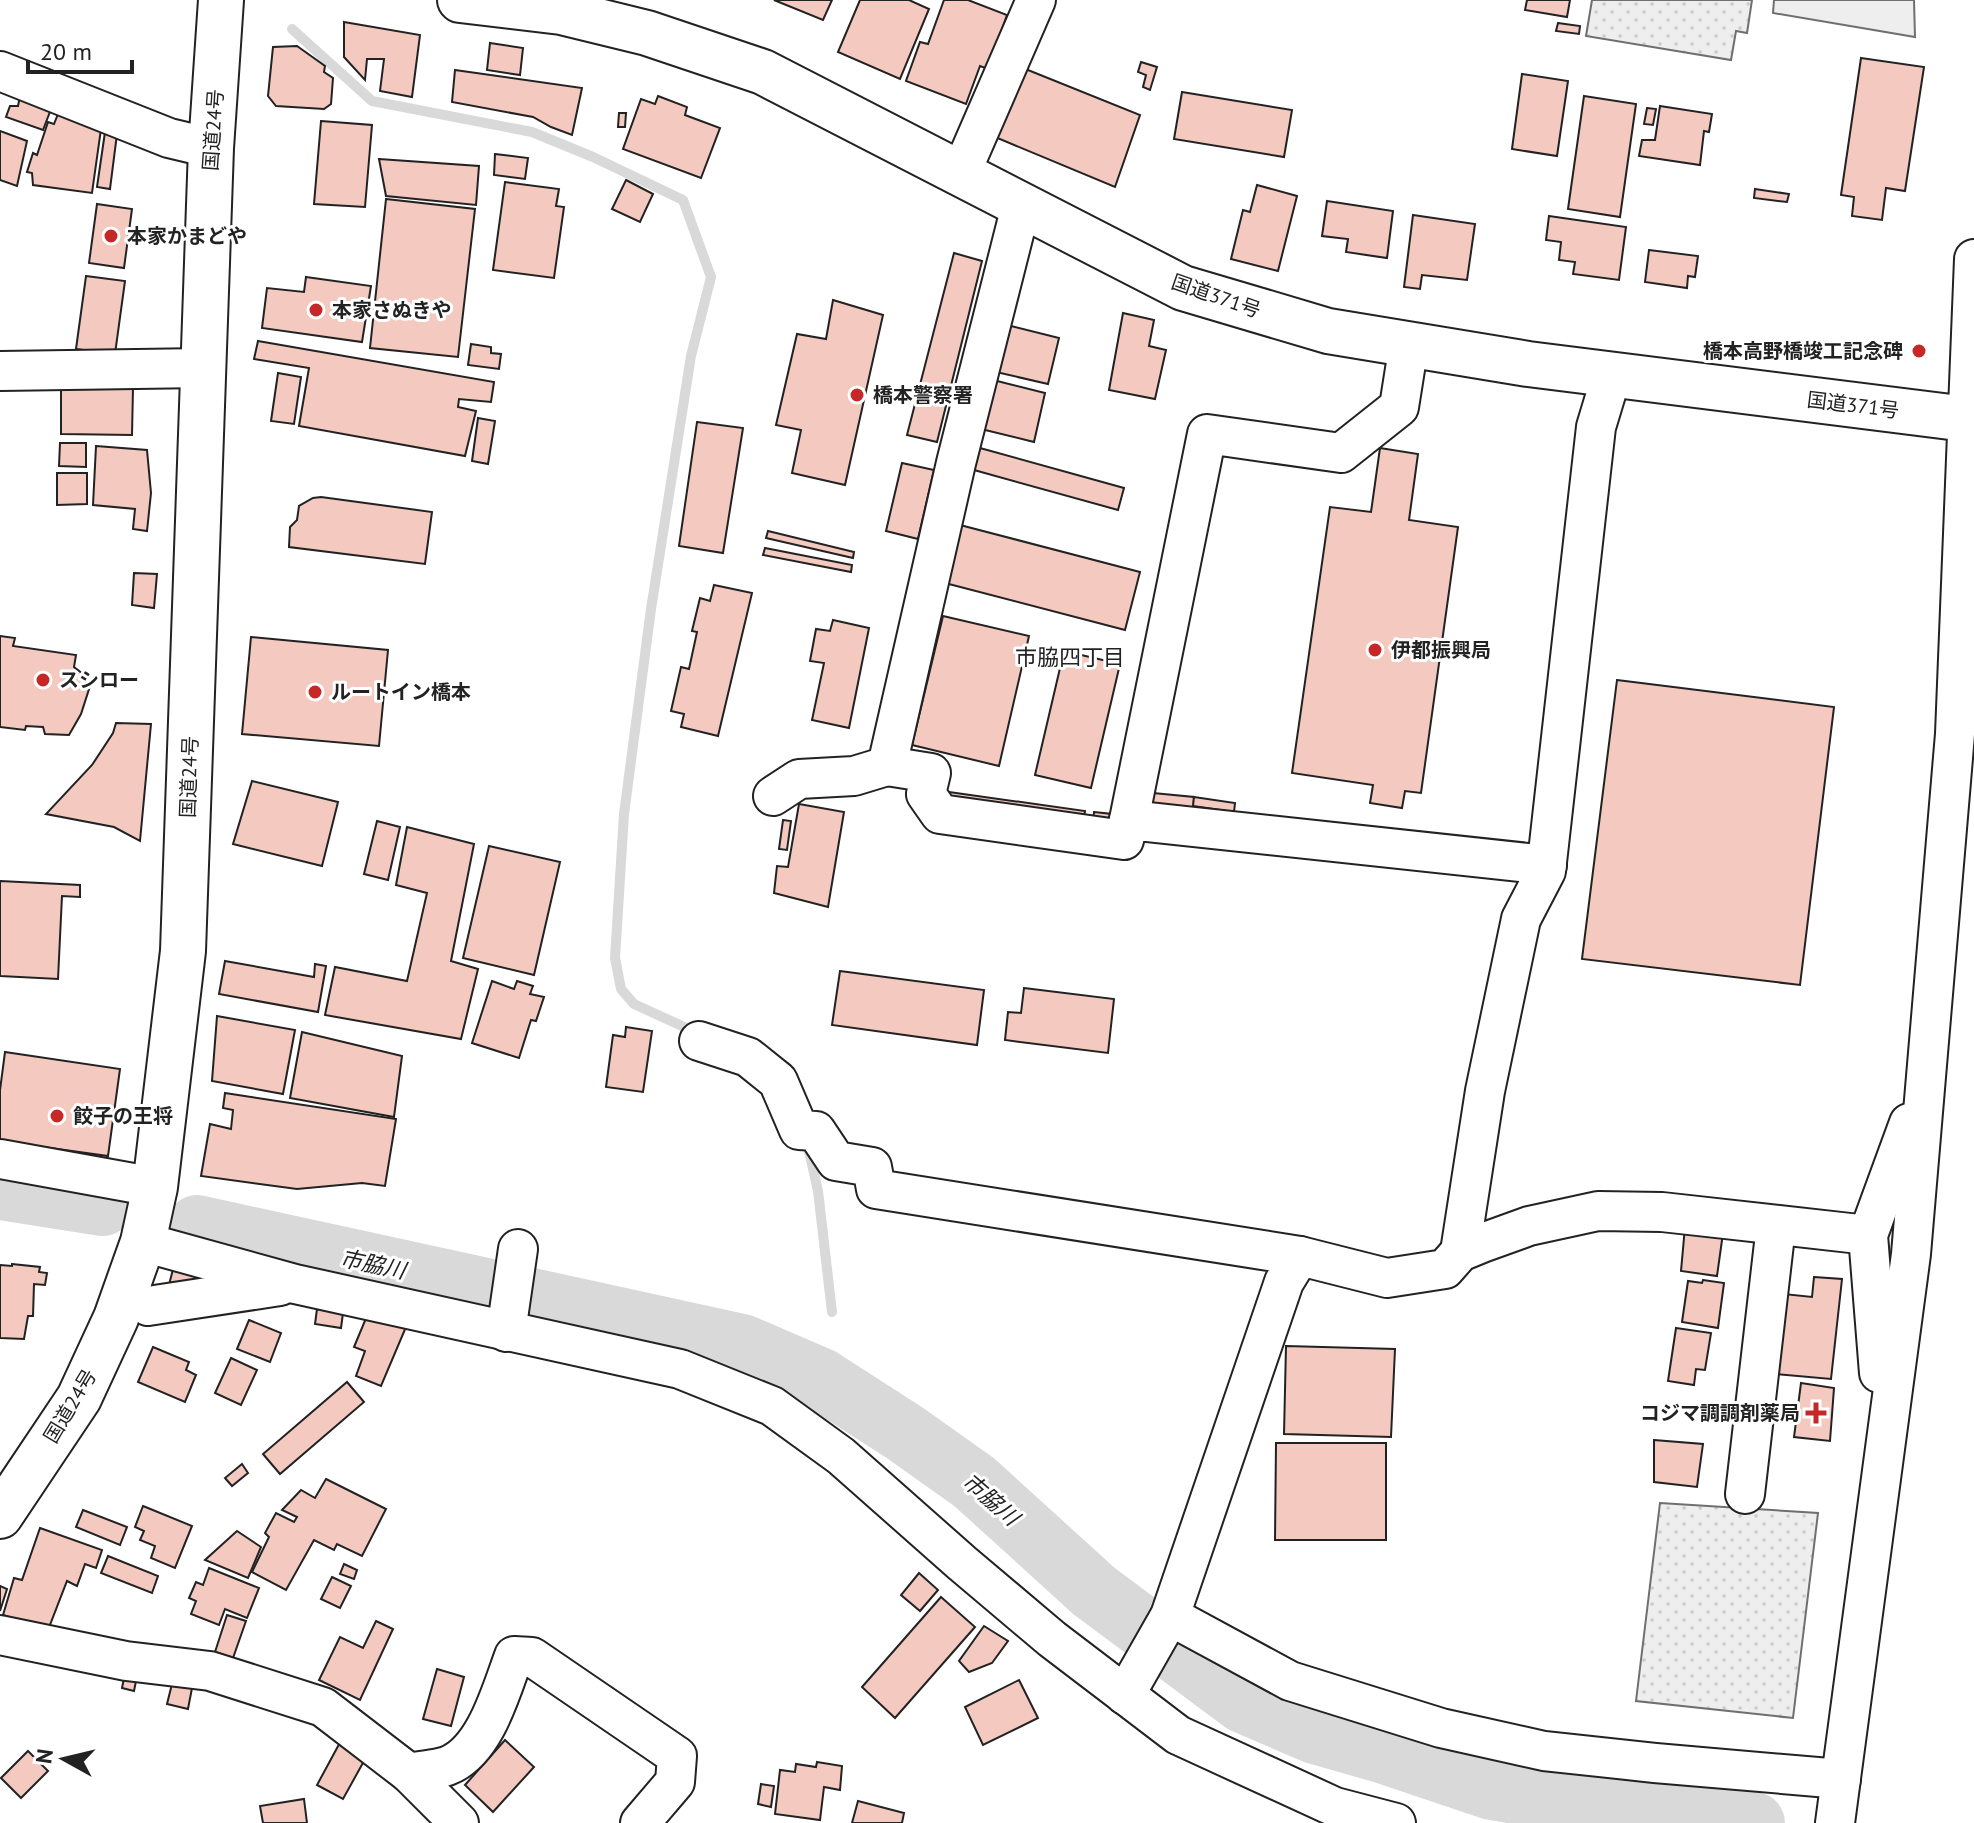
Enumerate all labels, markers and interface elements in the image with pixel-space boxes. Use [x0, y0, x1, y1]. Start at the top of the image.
scale bar [28, 24, 132, 74]
text: 20 m [40, 36, 92, 67]
street label: 国道24号 [197, 88, 229, 172]
place label: 本家かまどや [127, 223, 247, 249]
marker: 本家かまどや [102, 227, 120, 245]
street label: 国道371号 [1168, 269, 1264, 323]
place label: 本家さぬきや [332, 297, 452, 323]
marker: 本家さぬきや [307, 301, 325, 319]
place label: 橋本高野橋竣工記念碑 [1703, 338, 1903, 364]
marker: 橋本高野橋竣工記念碑 [1910, 342, 1928, 360]
place label: 橋本警察署 [873, 382, 973, 408]
marker: 橋本警察署 [848, 386, 866, 404]
street label: 国道371号 [1805, 386, 1901, 424]
place label: 伊都振興局 [1391, 637, 1491, 663]
marker: 伊都振興局 [1366, 641, 1384, 659]
district label: 市脇四丁目 [1015, 643, 1125, 671]
place label: スシロー [59, 667, 139, 693]
marker: スシロー [34, 671, 52, 689]
place label: ルートイン橋本 [331, 679, 471, 705]
marker: ルートイン橋本 [306, 683, 324, 701]
street label: 国道24号 [175, 736, 203, 818]
place label: 餃子の王将 [73, 1103, 173, 1129]
marker: 餃子の王将 [48, 1107, 66, 1125]
water label: 市脇川 [338, 1243, 410, 1285]
street label: 国道24号 [38, 1364, 102, 1448]
place label: コジマ調調剤薬局 [1640, 1400, 1800, 1426]
marker: コジマ調調剤薬局 [1807, 1404, 1825, 1422]
water label: 市脇川 [957, 1467, 1027, 1533]
north arrow [24, 1719, 104, 1799]
text: N [29, 1747, 59, 1765]

